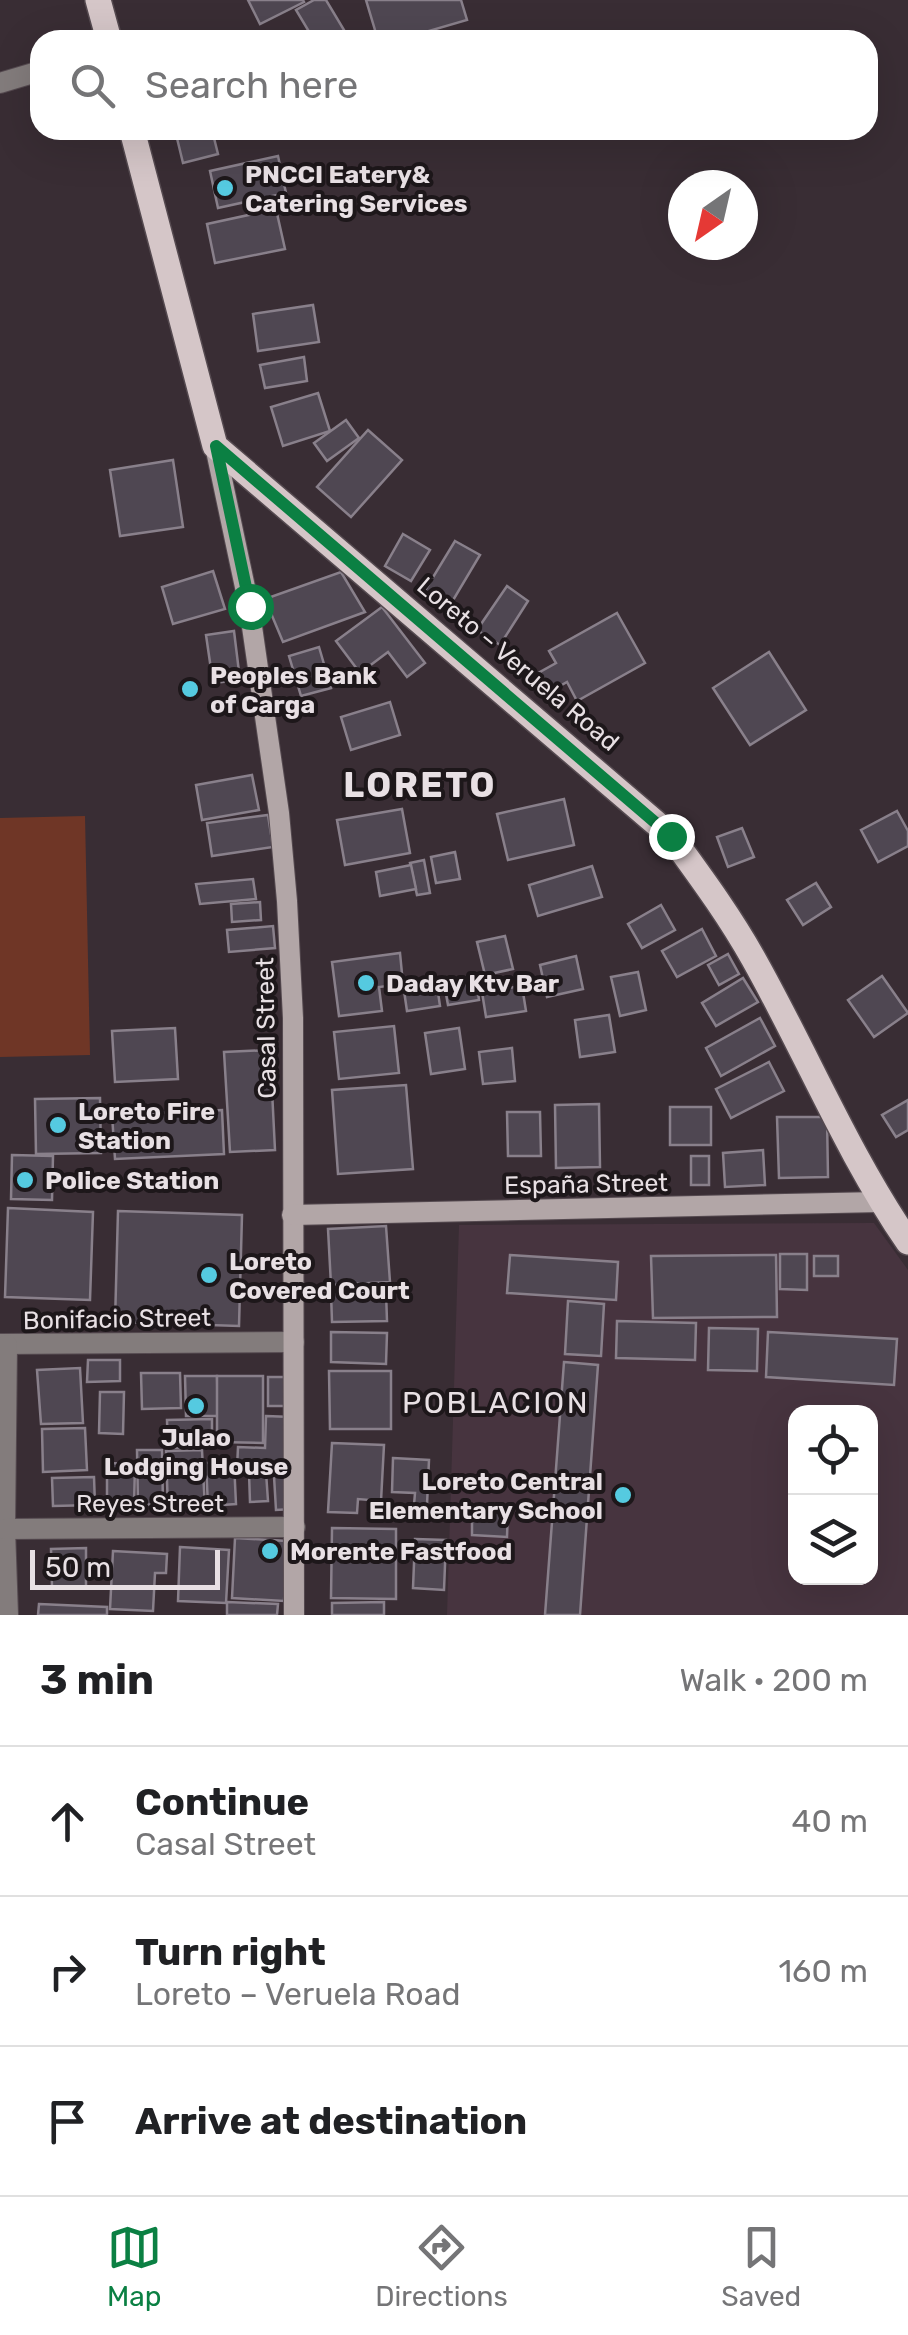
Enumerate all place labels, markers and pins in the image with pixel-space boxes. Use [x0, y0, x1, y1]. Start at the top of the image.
place label: PNCCI Eatery& Catering Services [245, 160, 468, 218]
marker: PNCCI Eatery& Catering Services [214, 177, 236, 199]
place label: Peoples Bank of Carga [210, 661, 377, 719]
marker: Peoples Bank of Carga [179, 678, 201, 700]
place label: Daday Ktv Bar [386, 969, 560, 998]
marker: Daday Ktv Bar [355, 972, 377, 994]
place label: Loreto Fire Station [78, 1097, 215, 1155]
marker: Loreto Fire Station [47, 1114, 69, 1136]
place label: Police Station [45, 1166, 219, 1195]
marker: Police Station [14, 1169, 36, 1191]
place label: Loreto Covered Court [229, 1247, 410, 1305]
marker: Loreto Covered Court [198, 1264, 220, 1286]
marker: Julao Lodging House [185, 1395, 207, 1417]
place label: Julao Lodging House [104, 1423, 288, 1481]
place label: Loreto Central Elementary School [369, 1467, 603, 1525]
marker: Loreto Central Elementary School [612, 1484, 634, 1506]
place label: Morente Fastfood [290, 1537, 512, 1566]
marker: Morente Fastfood [259, 1540, 281, 1562]

